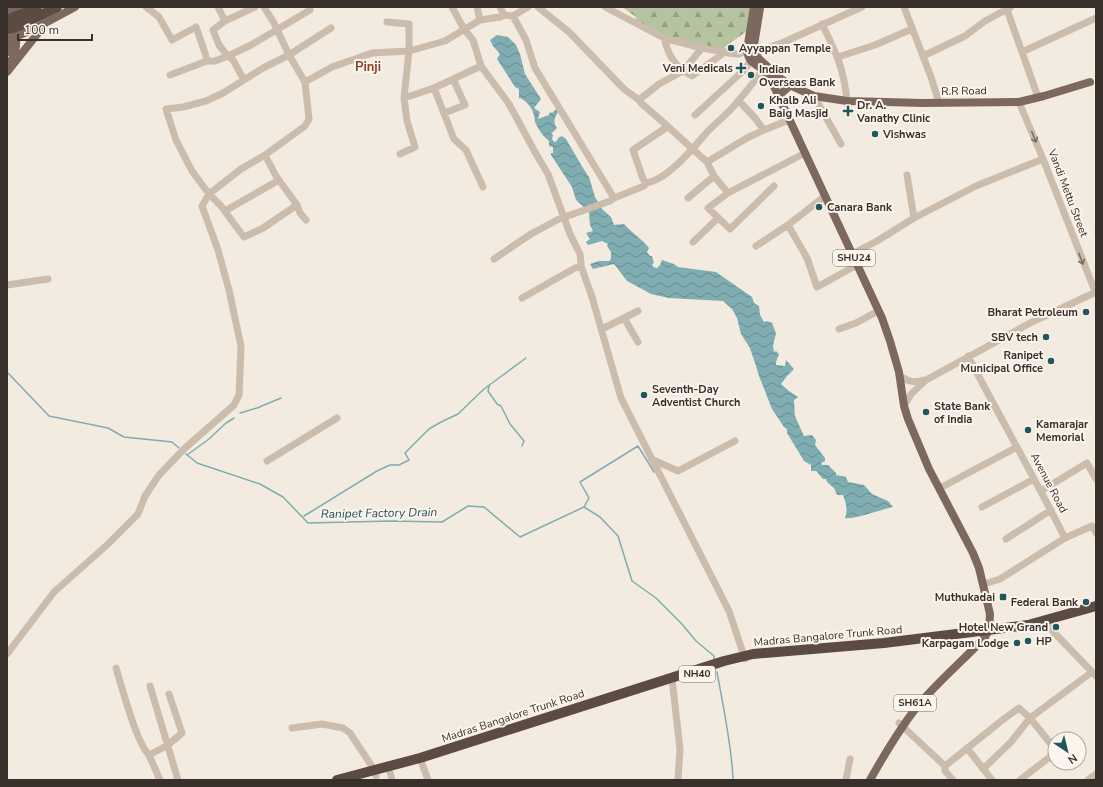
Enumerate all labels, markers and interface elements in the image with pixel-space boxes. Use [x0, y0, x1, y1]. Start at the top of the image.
scale bar [18, 16, 92, 42]
text: 100 m [24, 22, 59, 38]
place label: Ayyappan Temple [739, 41, 831, 56]
marker: Ayyappan Temple [726, 43, 736, 53]
district label: Pinji [355, 58, 381, 76]
place label: Veni Medicals [662, 61, 733, 76]
place label: Indian Overseas Bank [759, 62, 836, 90]
marker: Veni Medicals [736, 63, 746, 73]
marker: Indian Overseas Bank [746, 70, 756, 80]
street label: R.R Road [941, 83, 987, 99]
place label: Khalb Ali Baig Masjid [769, 93, 828, 121]
place label: Dr. A. Vanathy Clinic [856, 98, 931, 126]
marker: Khalb Ali Baig Masjid [756, 101, 766, 111]
marker: Dr. A. Vanathy Clinic [842, 105, 854, 117]
place label: Vishwas [882, 127, 926, 142]
marker: Vishwas [870, 129, 880, 139]
one-way arrow [1031, 131, 1039, 143]
street label: Vandi Mettu Street [1044, 146, 1092, 239]
place label: Canara Bank [827, 200, 893, 215]
marker: Canara Bank [814, 202, 824, 212]
road number: SHU24 [833, 250, 875, 266]
one-way arrow [1078, 252, 1086, 264]
place label: Bharat Petroleum [987, 305, 1078, 320]
marker: Bharat Petroleum [1081, 307, 1091, 317]
place label: SBV tech [991, 330, 1038, 345]
marker: SBV tech [1041, 332, 1051, 342]
place label: Ranipet Municipal Office [961, 348, 1044, 376]
marker: Ranipet Municipal Office [1046, 356, 1056, 366]
place label: Seventh-Day Adventist Church [652, 382, 740, 410]
marker: Seventh-Day Adventist Church [639, 390, 649, 400]
place label: State Bank of India [934, 399, 991, 427]
marker: State Bank of India [921, 407, 931, 417]
place label: Kamarajar Memorial [1036, 417, 1089, 445]
marker: Kamarajar Memorial [1023, 425, 1033, 435]
street label: Avenue Road [1027, 450, 1071, 516]
water label: Ranipet Factory Drain [321, 504, 438, 522]
place label: Muthukadai [935, 590, 995, 605]
marker: Muthukadai [998, 592, 1008, 602]
place label: Federal Bank [1011, 595, 1079, 610]
marker: Federal Bank [1081, 597, 1091, 607]
place label: Hotel New Grand [959, 620, 1048, 635]
street label: Madras Bangalore Trunk Road [753, 622, 903, 650]
marker: Hotel New Grand [1051, 622, 1061, 632]
place label: HP [1036, 634, 1052, 649]
place label: Karpagam Lodge [922, 636, 1009, 651]
marker: HP [1023, 636, 1033, 646]
marker: Karpagam Lodge [1012, 638, 1022, 648]
road number: NH40 [679, 666, 715, 682]
street label: Madras Bangalore Trunk Road [440, 686, 586, 746]
road number: SH61A [894, 695, 936, 711]
north arrow [1047, 731, 1087, 771]
text: N [1065, 750, 1080, 767]

